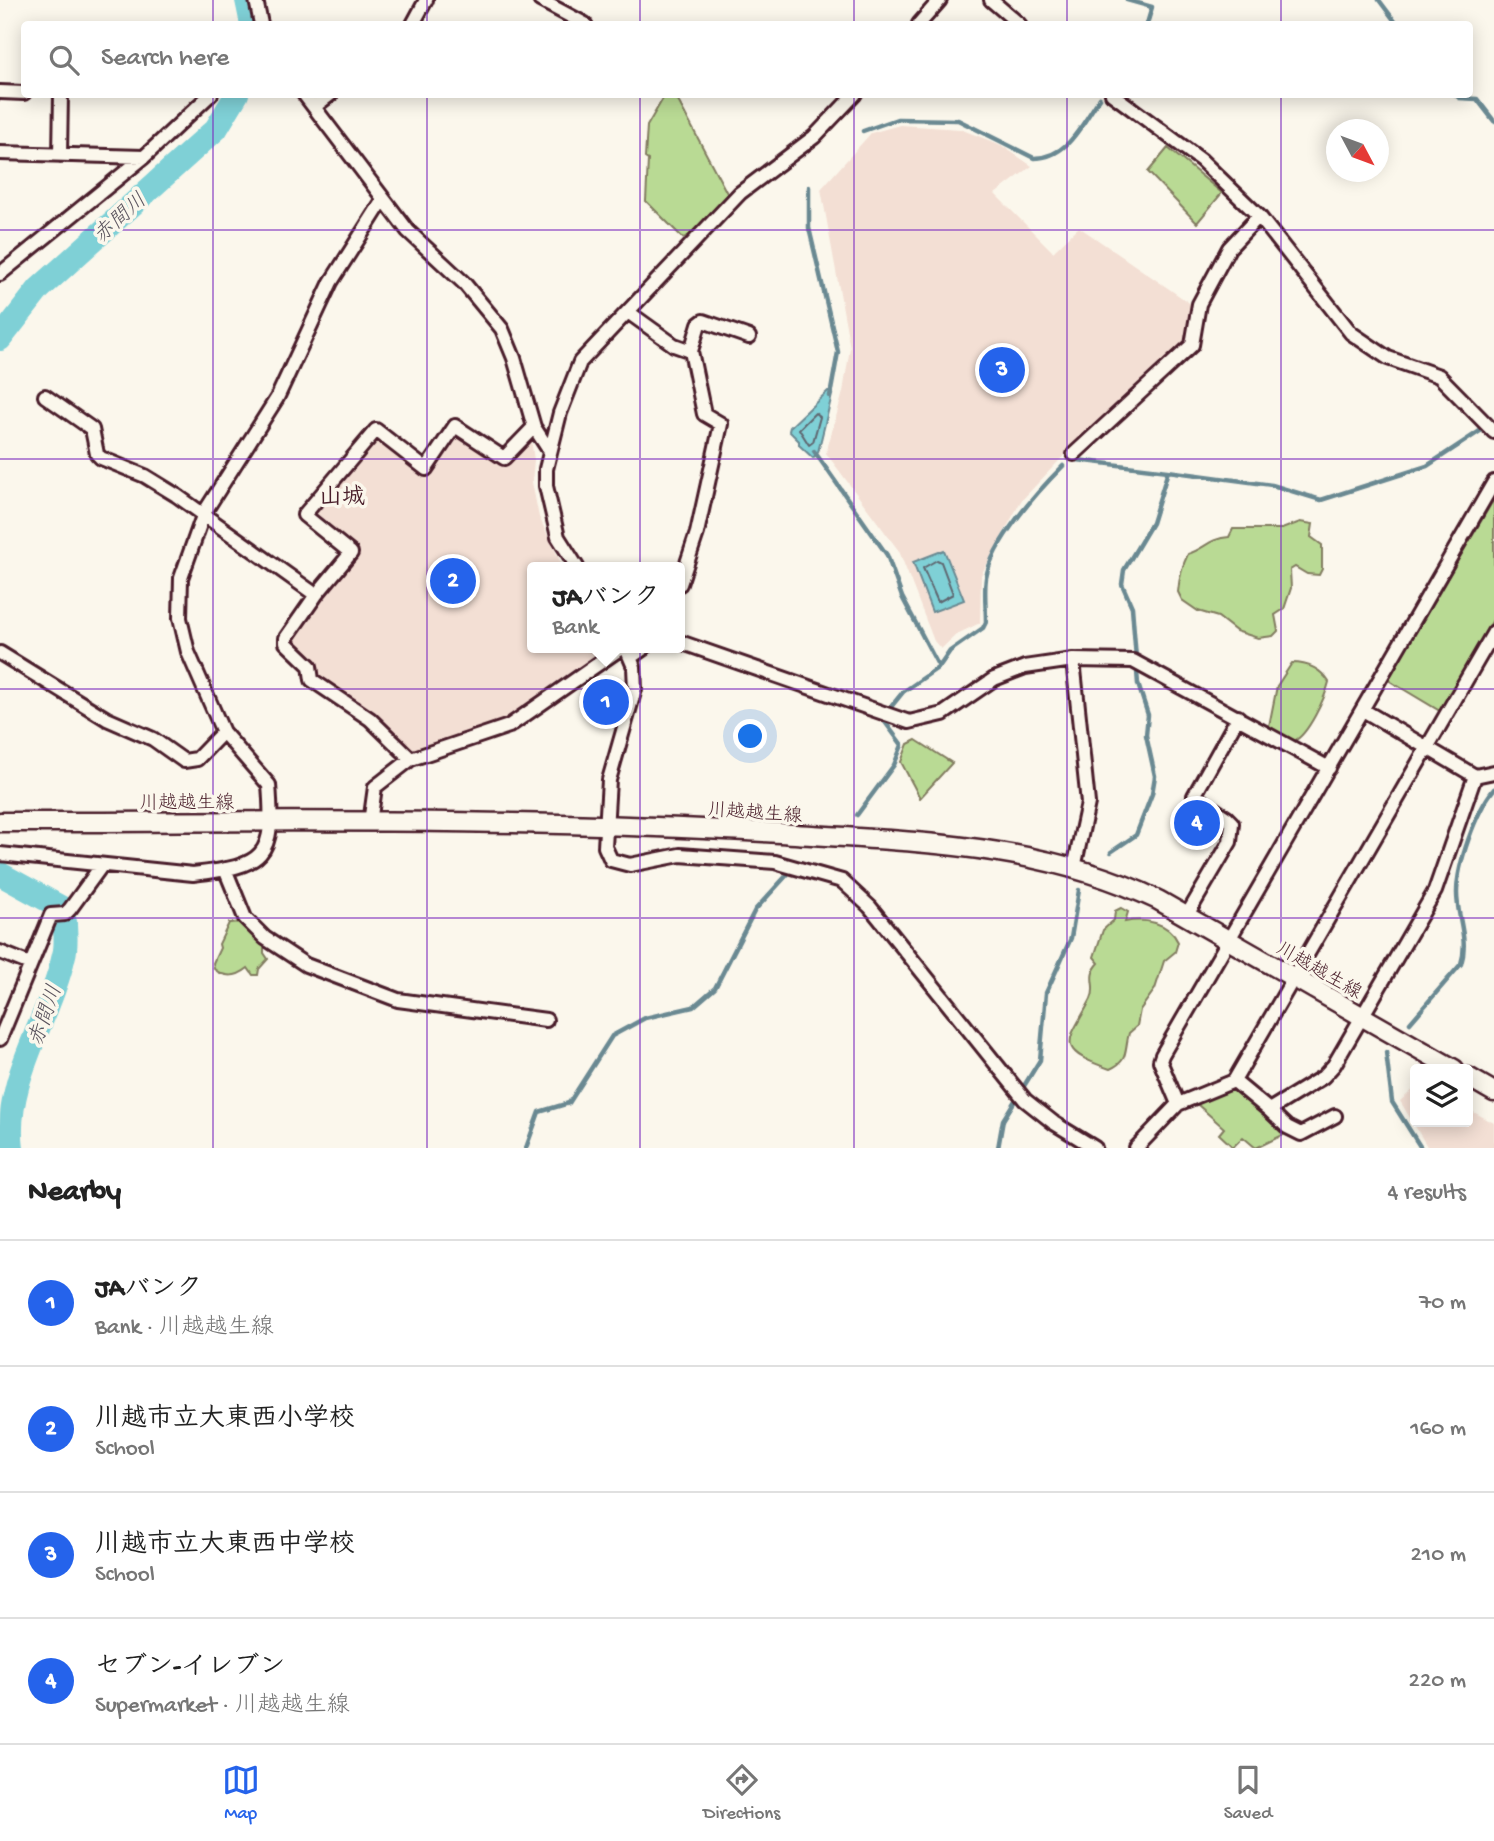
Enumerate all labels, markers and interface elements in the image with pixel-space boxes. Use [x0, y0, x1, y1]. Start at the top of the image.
search box [21, 21, 1473, 98]
icon: search [45, 41, 83, 79]
text: Search here [101, 44, 229, 75]
north arrow [1326, 119, 1389, 182]
water label: 赤間川 [89, 188, 153, 250]
pin: 3 [979, 344, 1025, 396]
district label: 山城 [319, 484, 365, 512]
pin: 2 [430, 555, 476, 607]
popup [527, 562, 685, 653]
text: JAバンク [552, 584, 660, 615]
text: Bank [552, 615, 598, 642]
pin: 1 [583, 676, 629, 728]
your location [733, 719, 767, 753]
street label: 川越越生線 [139, 792, 235, 816]
pin: 4 [1174, 797, 1220, 849]
street label: 川越越生線 [707, 799, 803, 829]
street label: 川越越生線 [1271, 937, 1366, 1006]
water label: 赤間川 [24, 982, 69, 1050]
map controls [1410, 1064, 1473, 1127]
button: layers [1410, 1064, 1473, 1127]
text: Nearby [28, 1176, 121, 1211]
text: 4 results [1387, 1180, 1466, 1207]
text: JAバンク [95, 1275, 202, 1306]
text: 1 [46, 1290, 56, 1317]
text: 70 m [1419, 1290, 1466, 1317]
text: Bank · 川越越生線 [95, 1315, 274, 1342]
text: 川越市立大東西小学校 [95, 1405, 355, 1436]
text: 2 [45, 1416, 57, 1443]
text: 160 m [1410, 1416, 1466, 1443]
text: School [95, 1436, 155, 1463]
text: 川越市立大東西中学校 [95, 1531, 355, 1562]
text: 3 [45, 1542, 57, 1569]
text: 210 m [1411, 1542, 1466, 1569]
text: School [95, 1562, 155, 1589]
text: セブン-イレブン [95, 1653, 285, 1684]
text: 4 [46, 1668, 56, 1695]
text: 220 m [1409, 1668, 1466, 1695]
text: Supermarket · 川越越生線 [95, 1693, 350, 1720]
tab: Map [222, 1761, 260, 1826]
tab: Directions [703, 1761, 780, 1826]
tab: Saved [1224, 1761, 1272, 1826]

